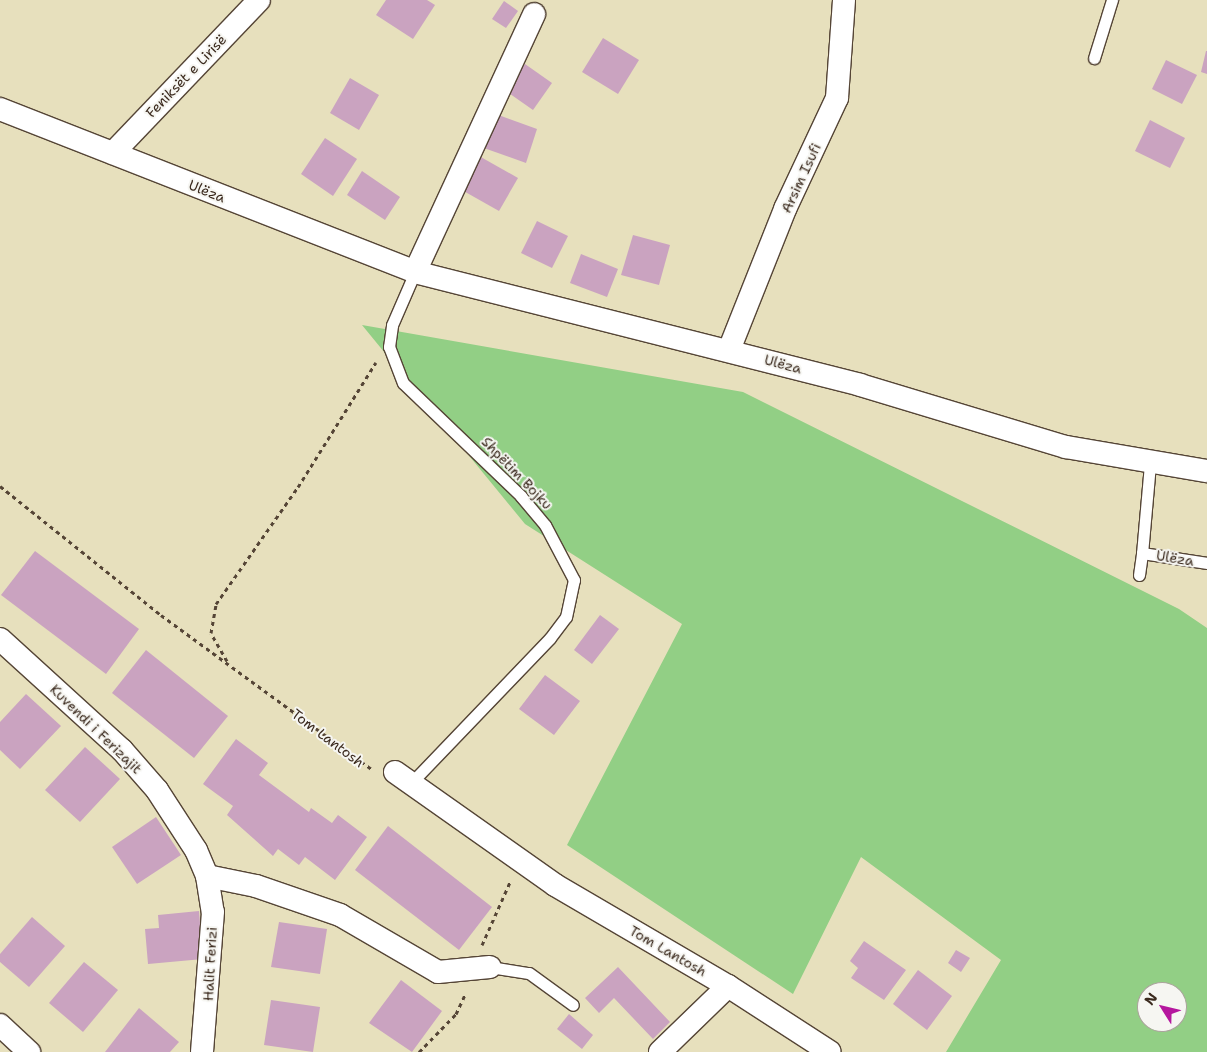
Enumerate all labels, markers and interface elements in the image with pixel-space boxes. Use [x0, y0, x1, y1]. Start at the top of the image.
street label: Feniksët e Lirisë [142, 31, 230, 121]
street label: Arsim Isufi [778, 141, 824, 215]
street label: Ulëza [186, 176, 228, 206]
street label: Ulëza [763, 351, 803, 377]
street label: Shpëtim Bojku [478, 433, 556, 513]
street label: Ulëza [1155, 547, 1195, 569]
street label: Kuvendi i Ferizajit [47, 681, 145, 777]
street label: Tom Lantosh [288, 705, 368, 771]
street label: Tom Lantosh [626, 922, 710, 980]
street label: Halit Ferizi [200, 927, 220, 1001]
north arrow [1137, 982, 1187, 1032]
text: N [1140, 989, 1161, 1009]

